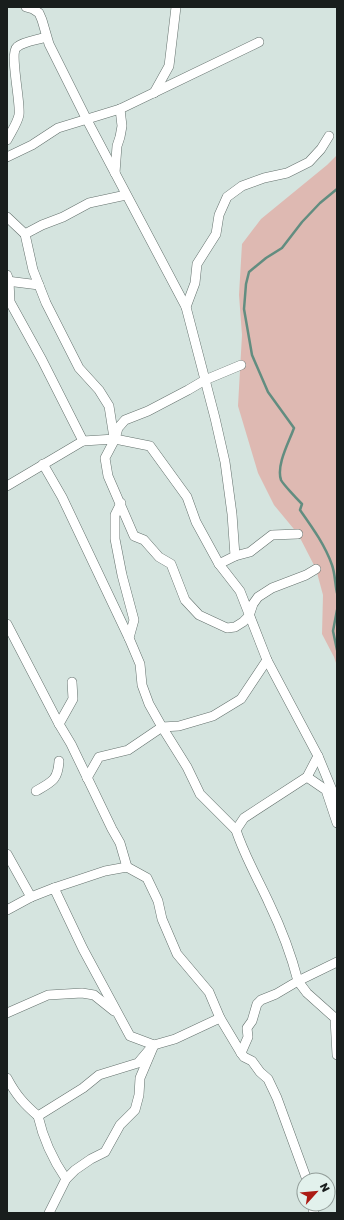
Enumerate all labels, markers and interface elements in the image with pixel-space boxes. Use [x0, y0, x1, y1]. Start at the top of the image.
north arrow [296, 1172, 336, 1212]
text: N [318, 1181, 333, 1194]

